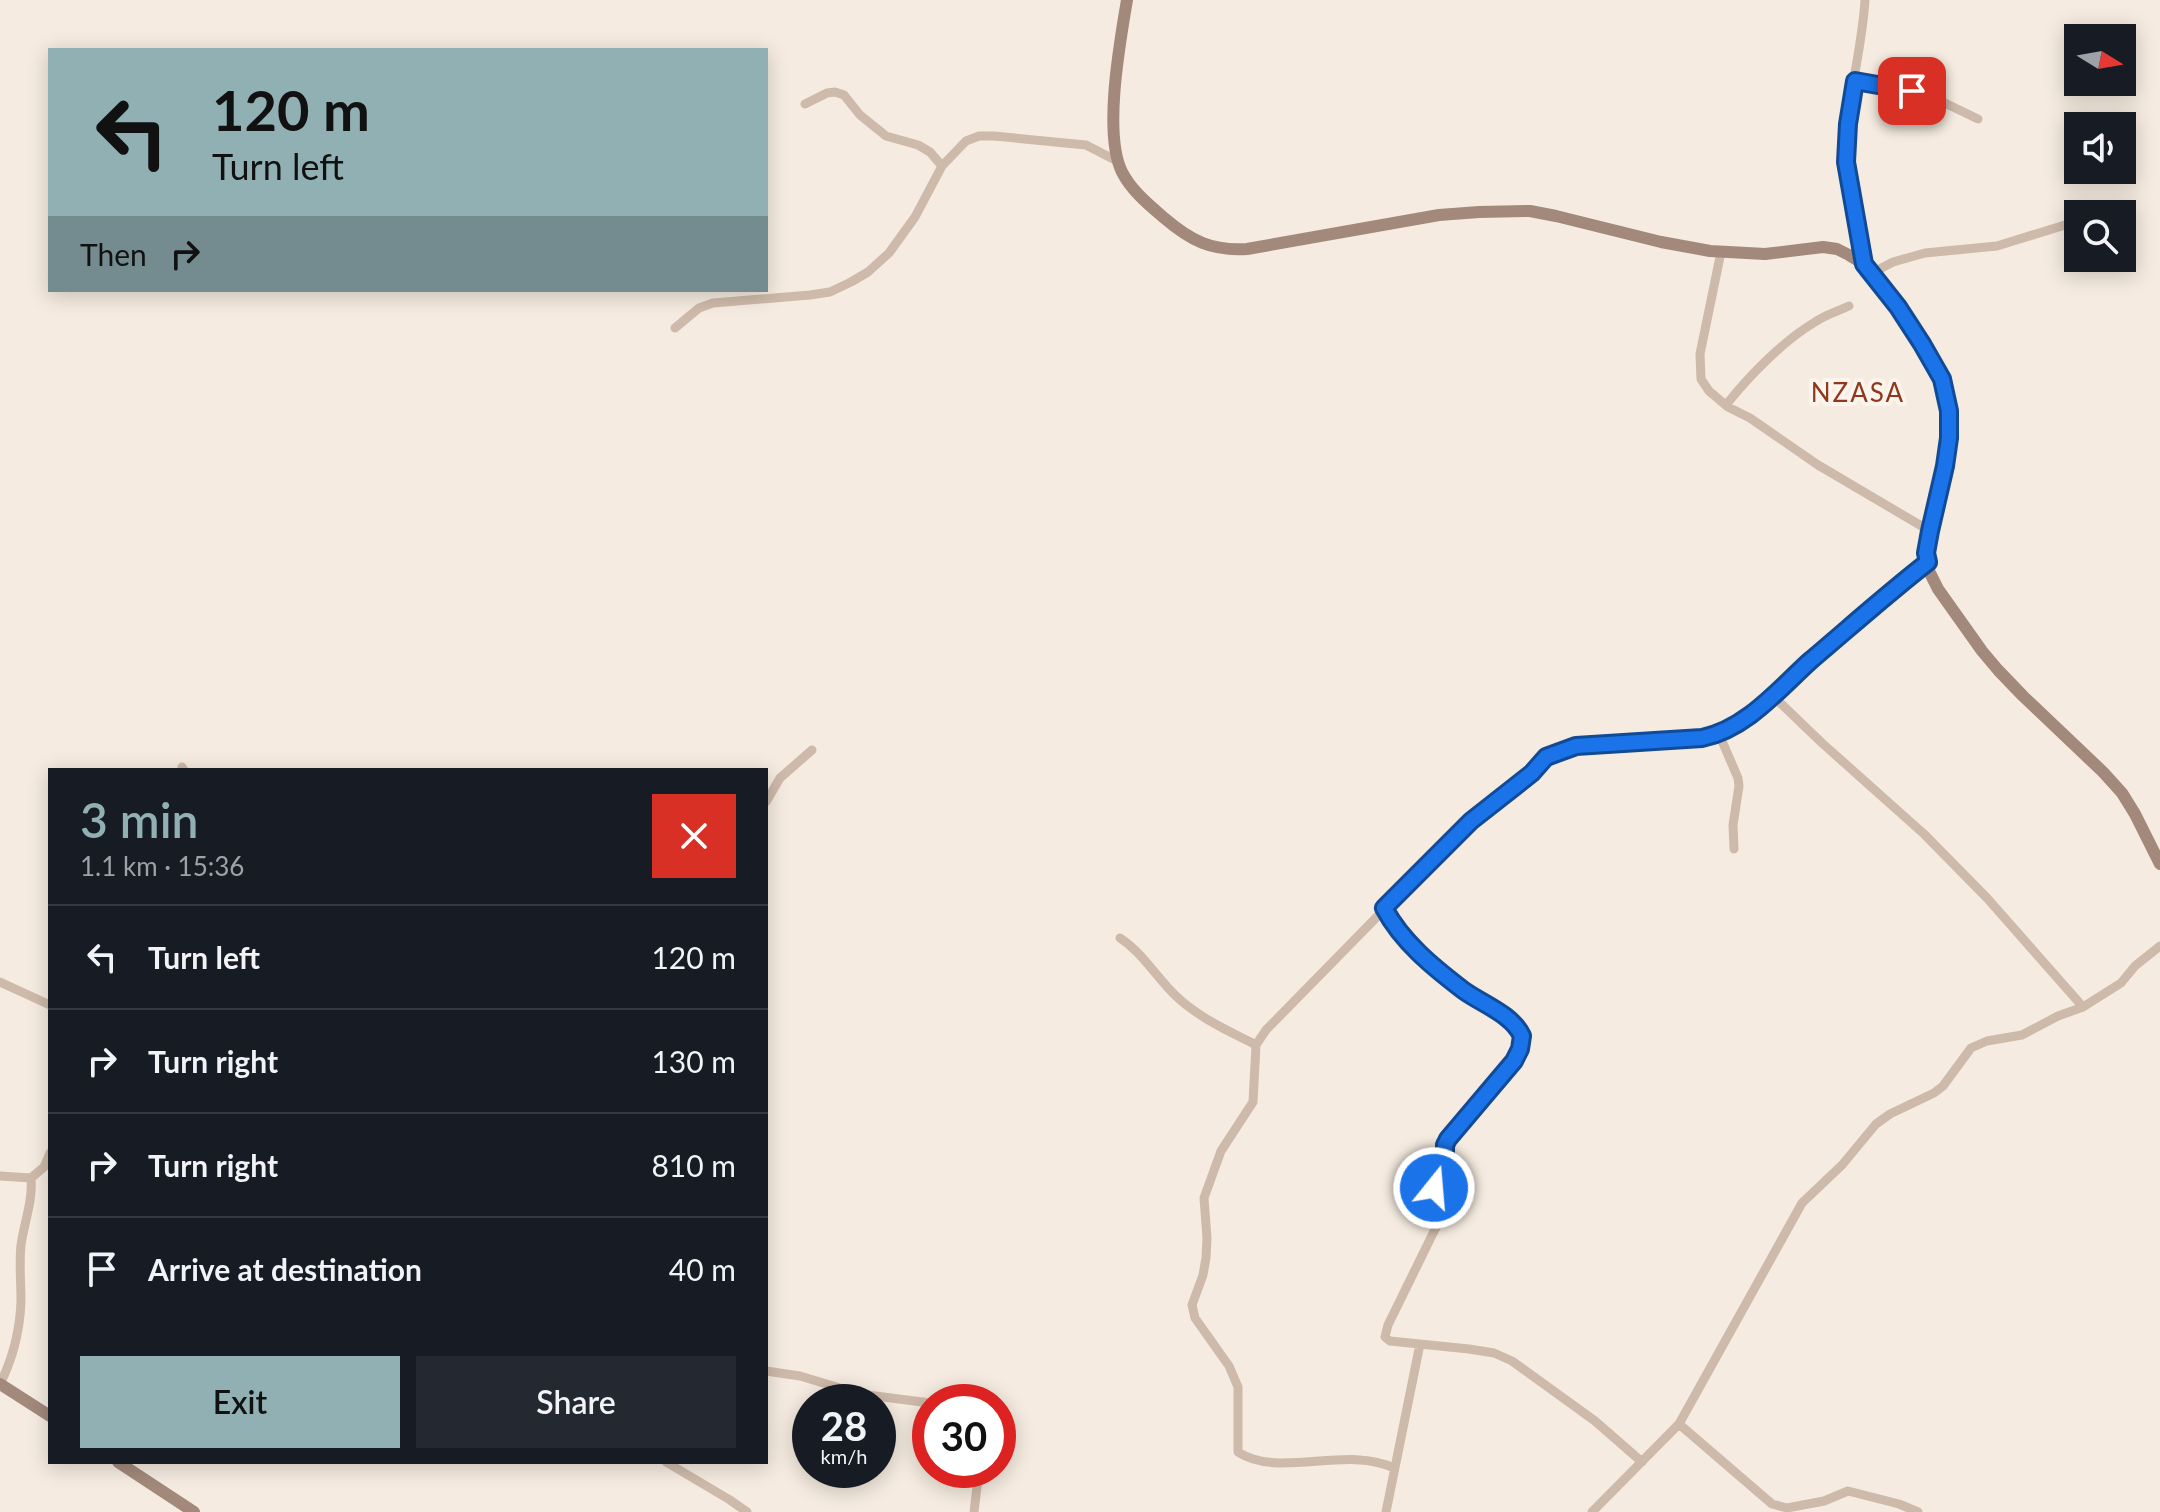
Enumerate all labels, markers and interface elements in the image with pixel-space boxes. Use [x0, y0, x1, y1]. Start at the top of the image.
north arrow [2064, 24, 2136, 96]
map controls [2064, 24, 2136, 272]
pin [1878, 57, 1946, 125]
icon: arrive [1890, 69, 1934, 113]
text: 120 m [212, 76, 370, 143]
icon: left [80, 80, 184, 184]
button: sound [2064, 112, 2136, 184]
text: Turn left [212, 144, 344, 188]
button: search [2064, 200, 2136, 272]
icon: right [163, 232, 207, 276]
text: Then [80, 236, 147, 272]
district label: NZASA [1811, 376, 1905, 408]
text: 3 min [80, 791, 198, 848]
button: close [652, 794, 736, 878]
text: 1.1 km · 15:36 [80, 850, 244, 882]
icon: left [80, 935, 124, 979]
text: Turn left [148, 939, 260, 975]
text: 120 m [651, 939, 736, 975]
icon: right [80, 1039, 124, 1083]
text: Turn right [148, 1043, 278, 1079]
text: 130 m [651, 1043, 736, 1079]
icon: right [80, 1143, 124, 1187]
position arrow [1392, 1146, 1476, 1230]
text: Turn right [148, 1147, 278, 1183]
text: 810 m [651, 1147, 736, 1183]
icon: arrive [80, 1247, 124, 1291]
text: Arrive at destination [148, 1251, 422, 1287]
text: 40 m [669, 1251, 736, 1287]
button: Exit [80, 1356, 400, 1448]
button: Share [416, 1356, 736, 1448]
speed limit sign: 30 [912, 1384, 1016, 1488]
text: 28 [821, 1402, 867, 1450]
text: km/h [821, 1444, 867, 1468]

